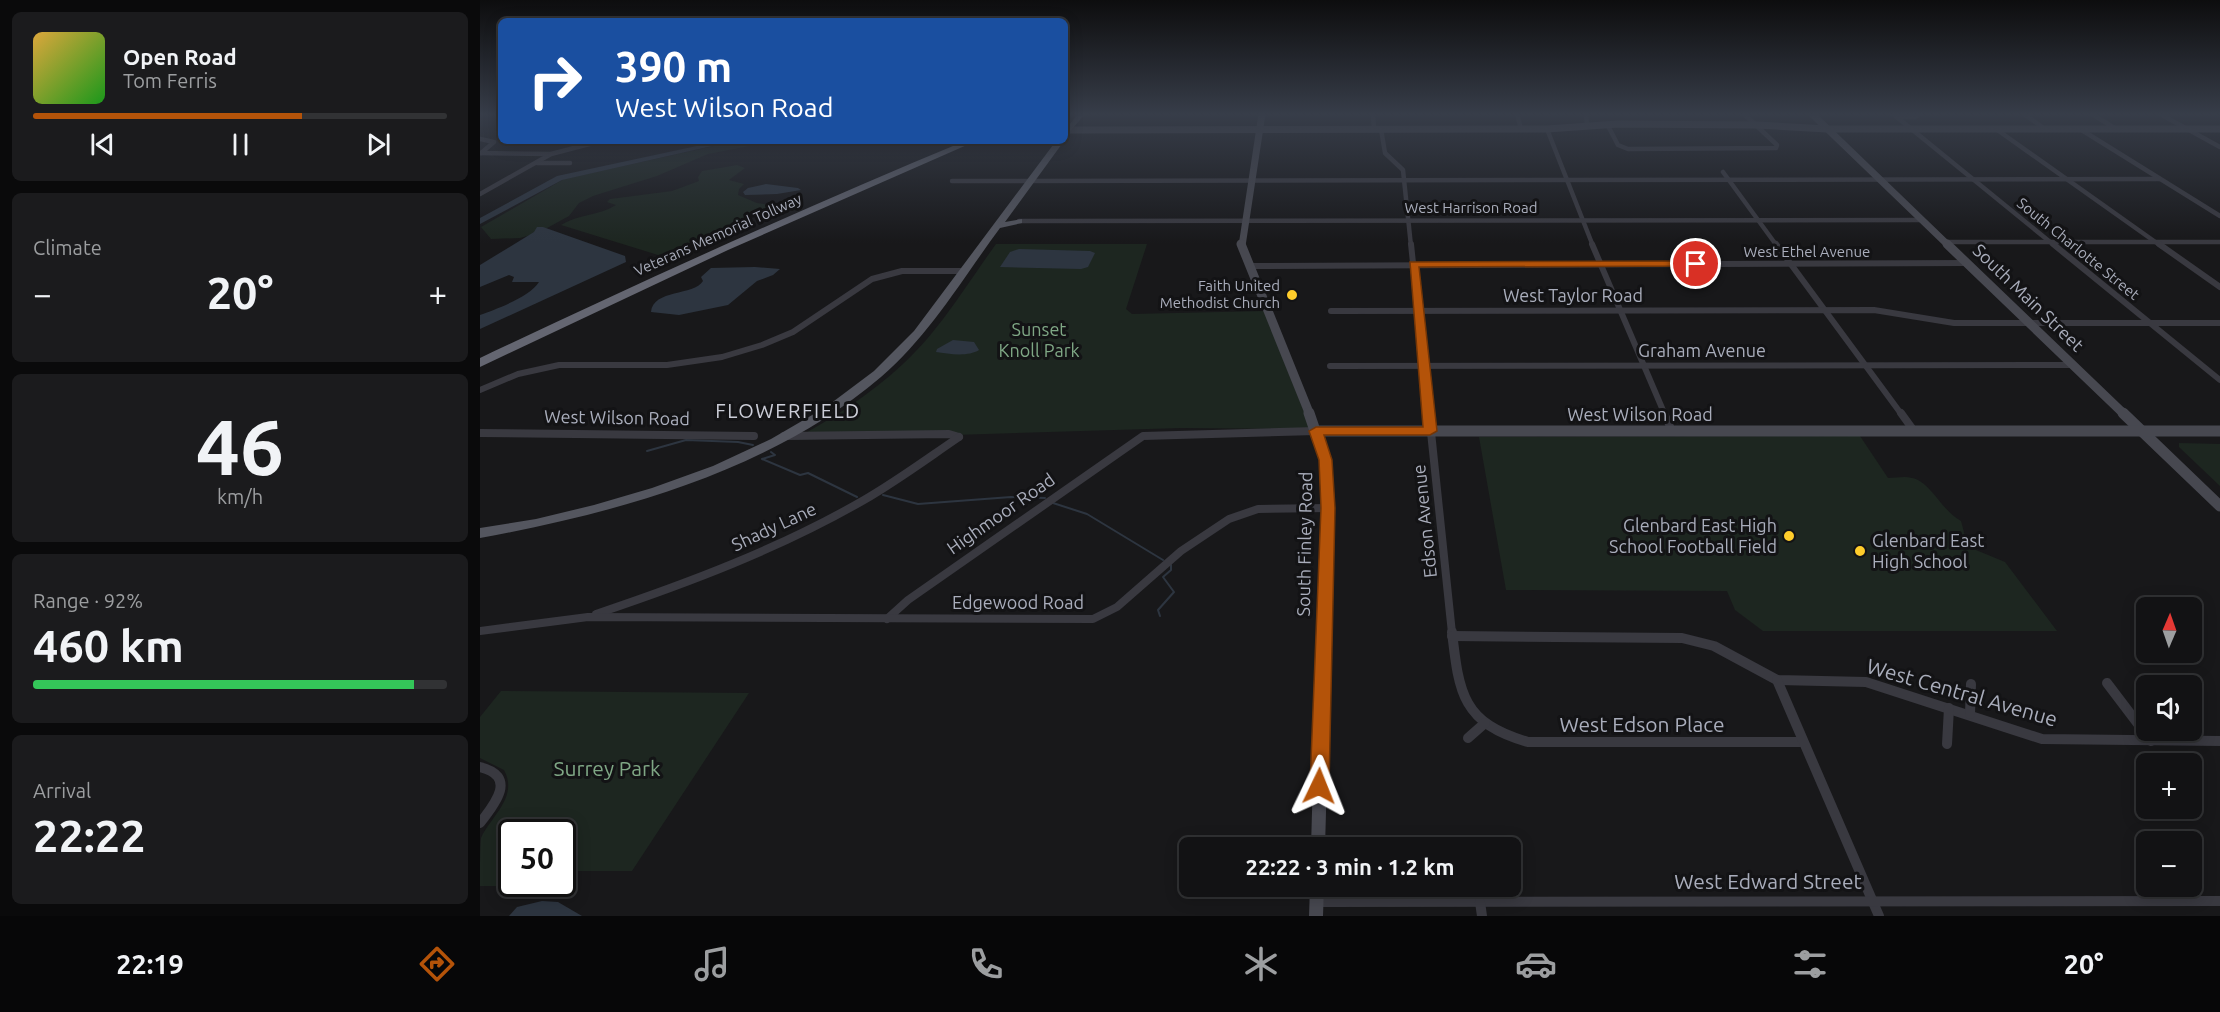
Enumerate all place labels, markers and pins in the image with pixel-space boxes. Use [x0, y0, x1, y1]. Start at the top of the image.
pin [1670, 238, 1721, 289]
place label: Faith United Methodist Church [1160, 277, 1280, 311]
marker: Faith United Methodist Church [1285, 288, 1299, 302]
place label: Glenbard East High School Football Field [1609, 515, 1777, 556]
marker: Glenbard East High School Football Field [1782, 529, 1796, 543]
place label: Glenbard East High School [1872, 530, 1984, 571]
marker: Glenbard East High School [1853, 544, 1867, 558]

